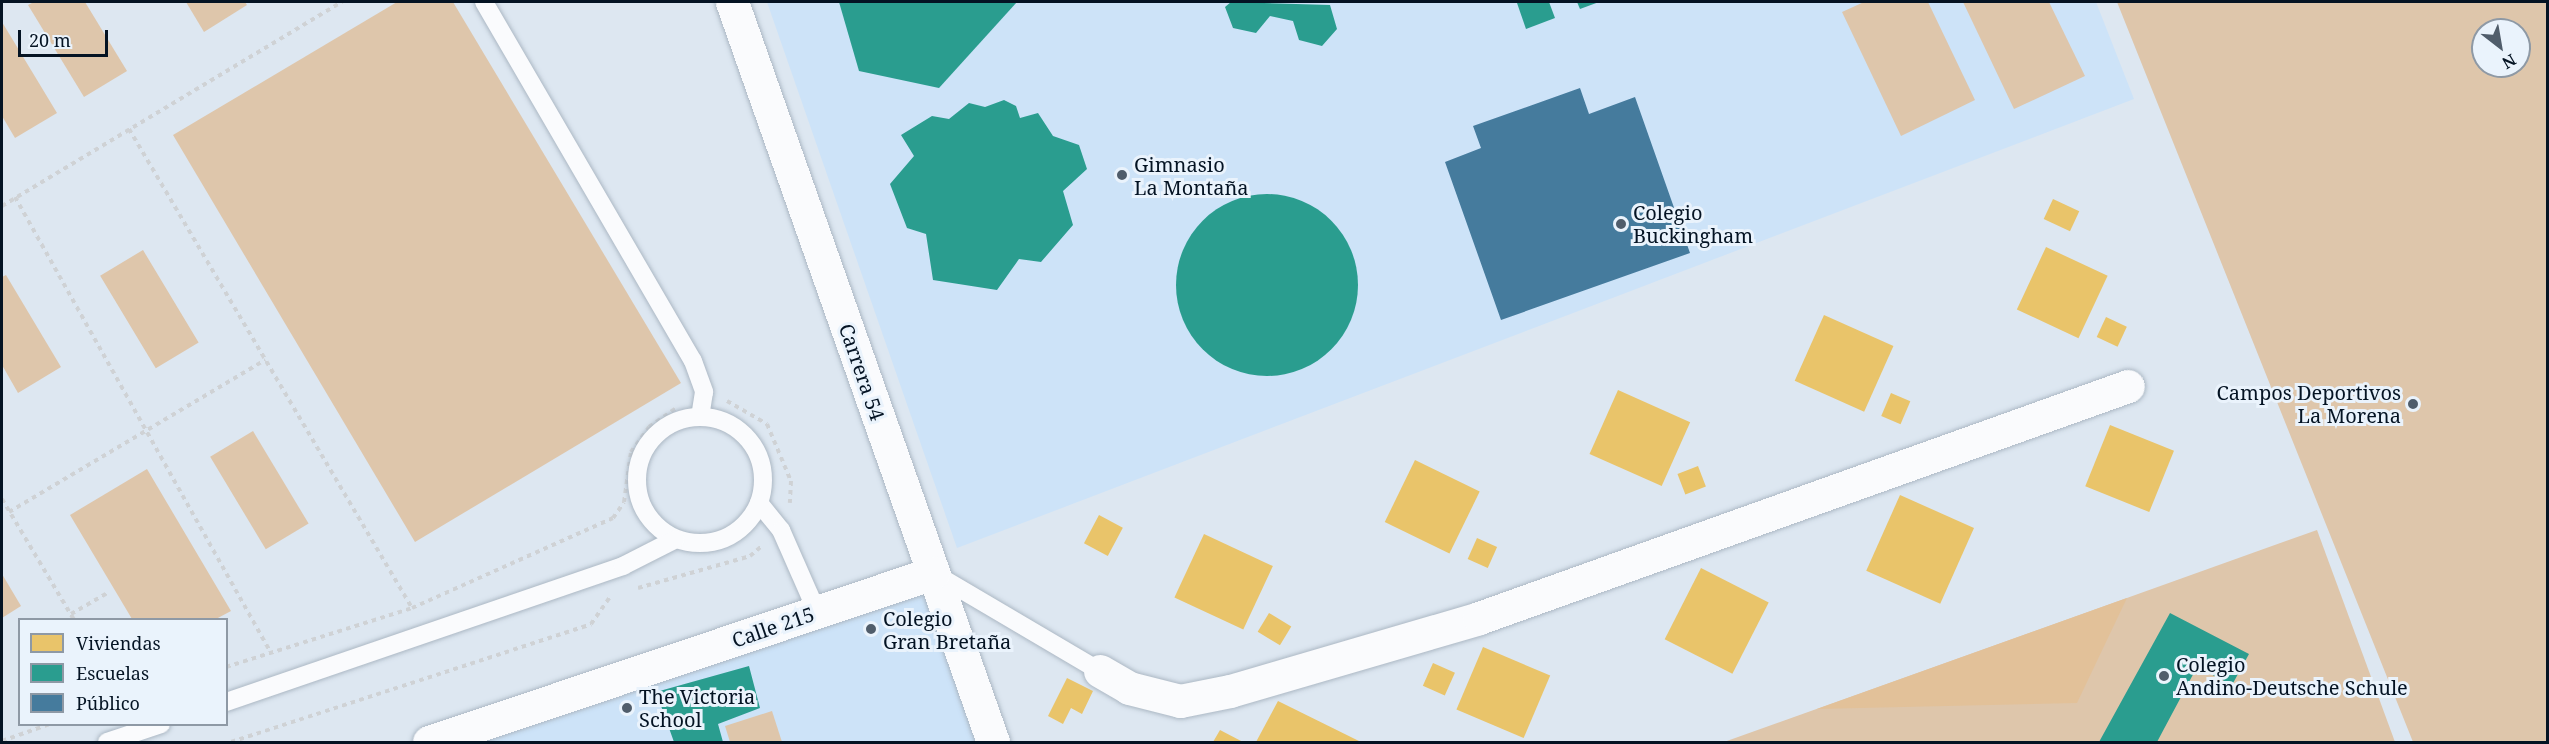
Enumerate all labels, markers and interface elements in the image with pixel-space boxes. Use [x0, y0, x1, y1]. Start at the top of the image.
scale bar [21, 18, 111, 56]
north arrow [2471, 18, 2531, 78]
text: 20 m [29, 28, 71, 52]
text: N [2498, 49, 2520, 74]
place label: Gimnasio La Montaña [1134, 152, 1249, 199]
marker: Gimnasio La Montaña [1115, 168, 1129, 182]
place label: Colegio Buckingham [1633, 201, 1753, 248]
marker: Colegio Buckingham [1614, 217, 1628, 231]
street label: Carrera 54 [834, 320, 890, 424]
place label: Campos Deportivos La Morena [2216, 380, 2401, 427]
marker: Campos Deportivos La Morena [2406, 397, 2420, 411]
street label: Calle 215 [729, 602, 817, 652]
place label: Colegio Gran Bretaña [883, 606, 1011, 653]
legend [18, 618, 228, 726]
marker: Colegio Gran Bretaña [864, 622, 878, 636]
text: Viviendas [76, 631, 161, 655]
place label: Colegio Andino-Deutsche Schule [2176, 652, 2408, 699]
text: Escuelas [76, 661, 149, 685]
marker: Colegio Andino-Deutsche Schule [2157, 669, 2171, 683]
place label: The Victoria School [639, 684, 755, 731]
text: Público [76, 691, 140, 715]
marker: The Victoria School [620, 701, 634, 715]

